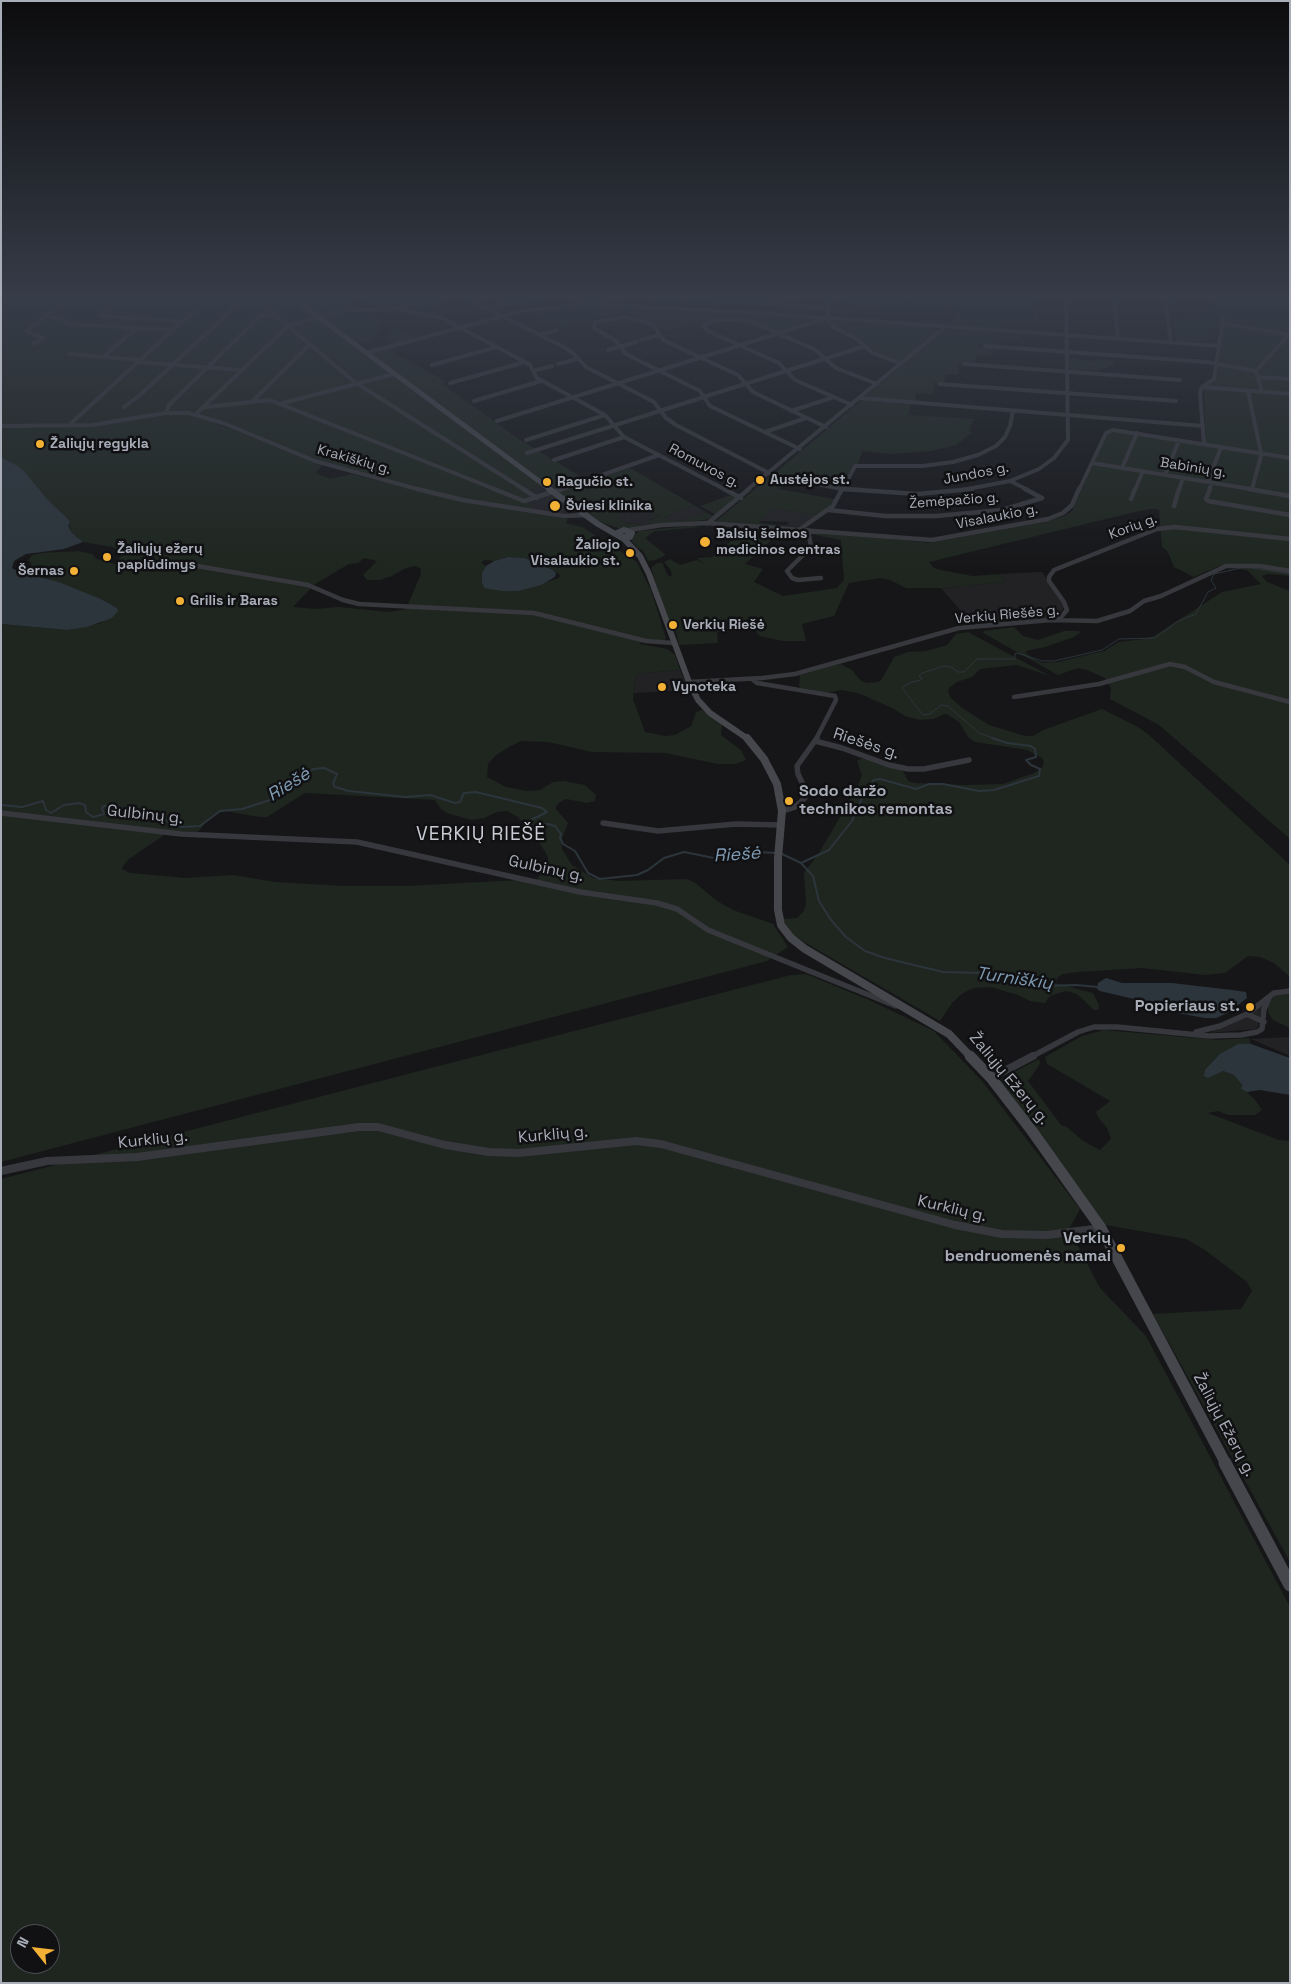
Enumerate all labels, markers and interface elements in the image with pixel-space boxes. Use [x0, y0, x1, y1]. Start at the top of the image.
place label: Žaliųjų regykla [50, 436, 149, 452]
marker: Žaliųjų regykla [34, 438, 46, 450]
street label: Romuvos g. [666, 440, 742, 492]
street label: Krakiškių g. [315, 442, 393, 478]
street label: Babinių g. [1159, 455, 1227, 481]
street label: Jundos g. [942, 459, 1010, 489]
place label: Austėjos st. [770, 472, 850, 488]
place label: Ragučio st. [557, 474, 633, 490]
marker: Austėjos st. [754, 474, 766, 486]
marker: Ragučio st. [541, 476, 553, 488]
street label: Žemėpačio g. [909, 489, 999, 513]
place label: Šviesi klinika [566, 498, 652, 514]
marker: Šviesi klinika [548, 499, 562, 513]
street label: Visalaukio g. [955, 501, 1039, 533]
street label: Korių g. [1106, 511, 1160, 543]
place label: Balsių šeimos medicinos centras [716, 526, 841, 558]
marker: Balsių šeimos medicinos centras [698, 535, 712, 549]
place label: Žaliojo Visalaukio st. [531, 537, 620, 570]
place label: Žaliųjų ežerų paplūdimys [117, 541, 203, 574]
marker: Žaliojo Visalaukio st. [624, 547, 636, 559]
marker: Žaliųjų ežerų paplūdimys [101, 551, 113, 563]
place label: Šernas [18, 563, 64, 579]
marker: Šernas [68, 565, 80, 577]
place label: Grilis ir Baras [190, 593, 278, 609]
marker: Grilis ir Baras [174, 595, 186, 607]
street label: Verkių Riešės g. [954, 602, 1060, 628]
place label: Verkių Riešė [683, 617, 765, 633]
marker: Verkių Riešė [667, 619, 679, 631]
place label: Vynoteka [672, 679, 736, 695]
marker: Vynoteka [656, 681, 668, 693]
street label: Riešės g. [831, 724, 901, 764]
water label: Riešė [264, 764, 314, 806]
place label: Sodo daržo technikos remontas [799, 782, 953, 820]
marker: Sodo daržo technikos remontas [783, 795, 795, 807]
street label: Gulbinų g. [106, 801, 184, 829]
district label: VERKIŲ RIEŠĖ [415, 824, 547, 846]
water label: Riešė [713, 843, 761, 867]
street label: Gulbinų g. [507, 852, 585, 886]
water label: Turniškių [974, 963, 1054, 995]
place label: Popieriaus st. [1135, 997, 1240, 1017]
marker: Popieriaus st. [1244, 1001, 1256, 1013]
street label: Žaliųjų Ežerų g. [965, 1029, 1053, 1129]
street label: Kurklių g. [517, 1122, 589, 1148]
street label: Kurklių g. [117, 1127, 189, 1153]
street label: Kurklių g. [916, 1192, 988, 1226]
place label: Verkių bendruomenės namai [945, 1229, 1111, 1267]
marker: Verkių bendruomenės namai [1115, 1242, 1127, 1254]
street label: Žaliųjų Ežerų g. [1189, 1370, 1259, 1480]
north arrow [10, 1924, 60, 1974]
text: N [13, 1934, 33, 1951]

